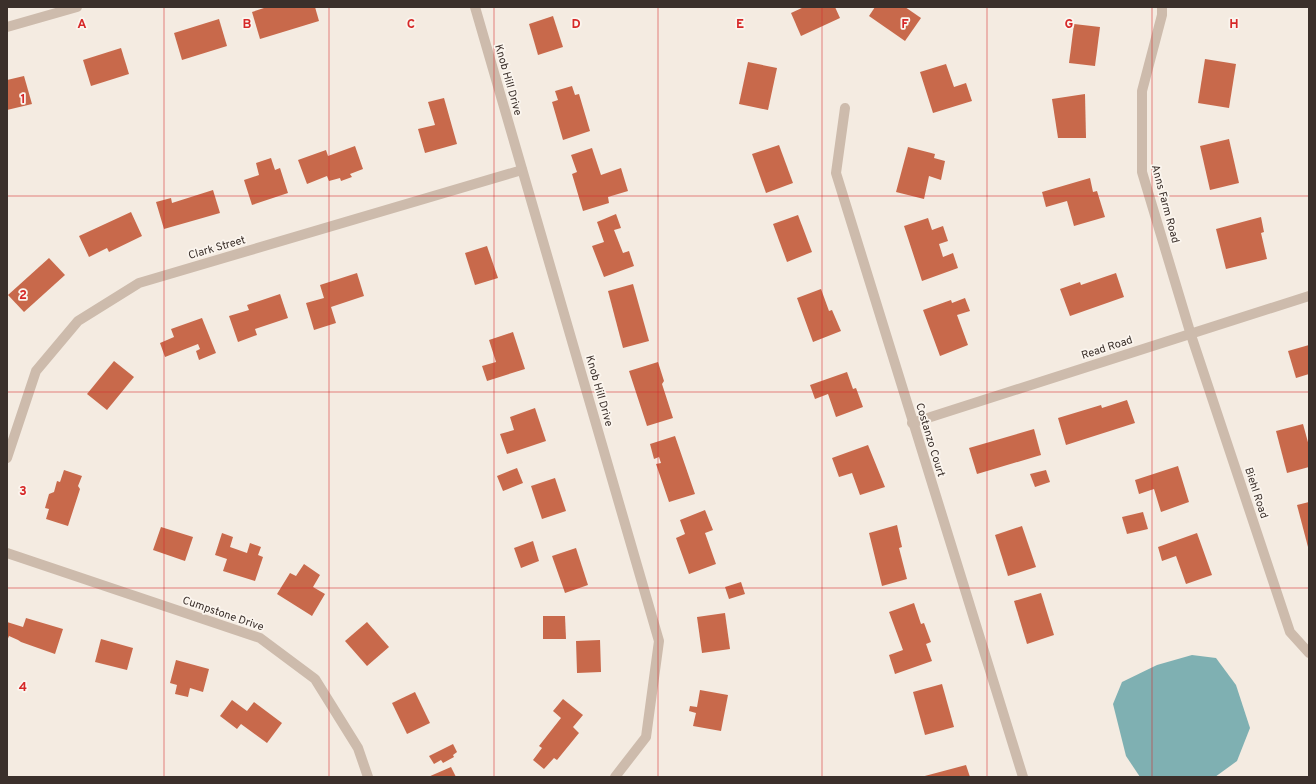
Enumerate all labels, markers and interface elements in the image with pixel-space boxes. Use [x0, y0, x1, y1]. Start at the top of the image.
text: A [77, 17, 87, 33]
text: B [243, 17, 252, 33]
text: C [407, 17, 415, 33]
text: D [571, 17, 581, 33]
text: E [736, 17, 744, 33]
text: F [901, 17, 909, 33]
text: G [1065, 17, 1074, 33]
text: H [1229, 17, 1239, 33]
street label: Knob Hill Drive [491, 43, 525, 117]
text: 1 [20, 92, 26, 108]
street label: Anns Farm Road [1148, 163, 1182, 245]
street label: Clark Street [187, 233, 247, 263]
text: 2 [19, 288, 27, 304]
street label: Read Road [1080, 333, 1134, 363]
street label: Knob Hill Drive [582, 354, 616, 428]
street label: Costanzo Court [912, 401, 948, 479]
street label: Biehl Road [1241, 466, 1271, 520]
text: 3 [19, 484, 27, 500]
street label: Cumpstone Drive [181, 594, 266, 634]
text: 4 [19, 680, 27, 696]

